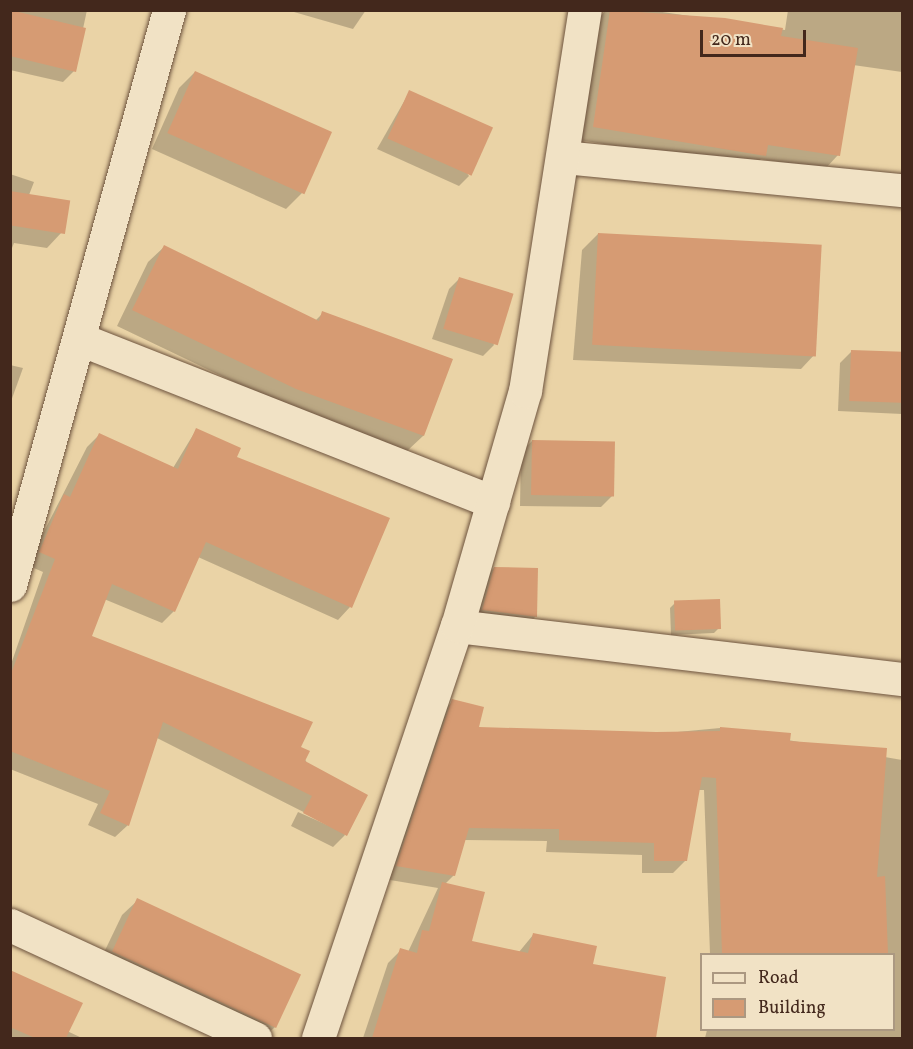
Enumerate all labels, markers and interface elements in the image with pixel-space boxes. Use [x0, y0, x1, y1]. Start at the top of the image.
scale bar [703, 18, 810, 56]
text: 20 m [711, 28, 751, 53]
legend [700, 953, 895, 1031]
text: Road [758, 966, 799, 991]
text: Building [758, 996, 826, 1021]

